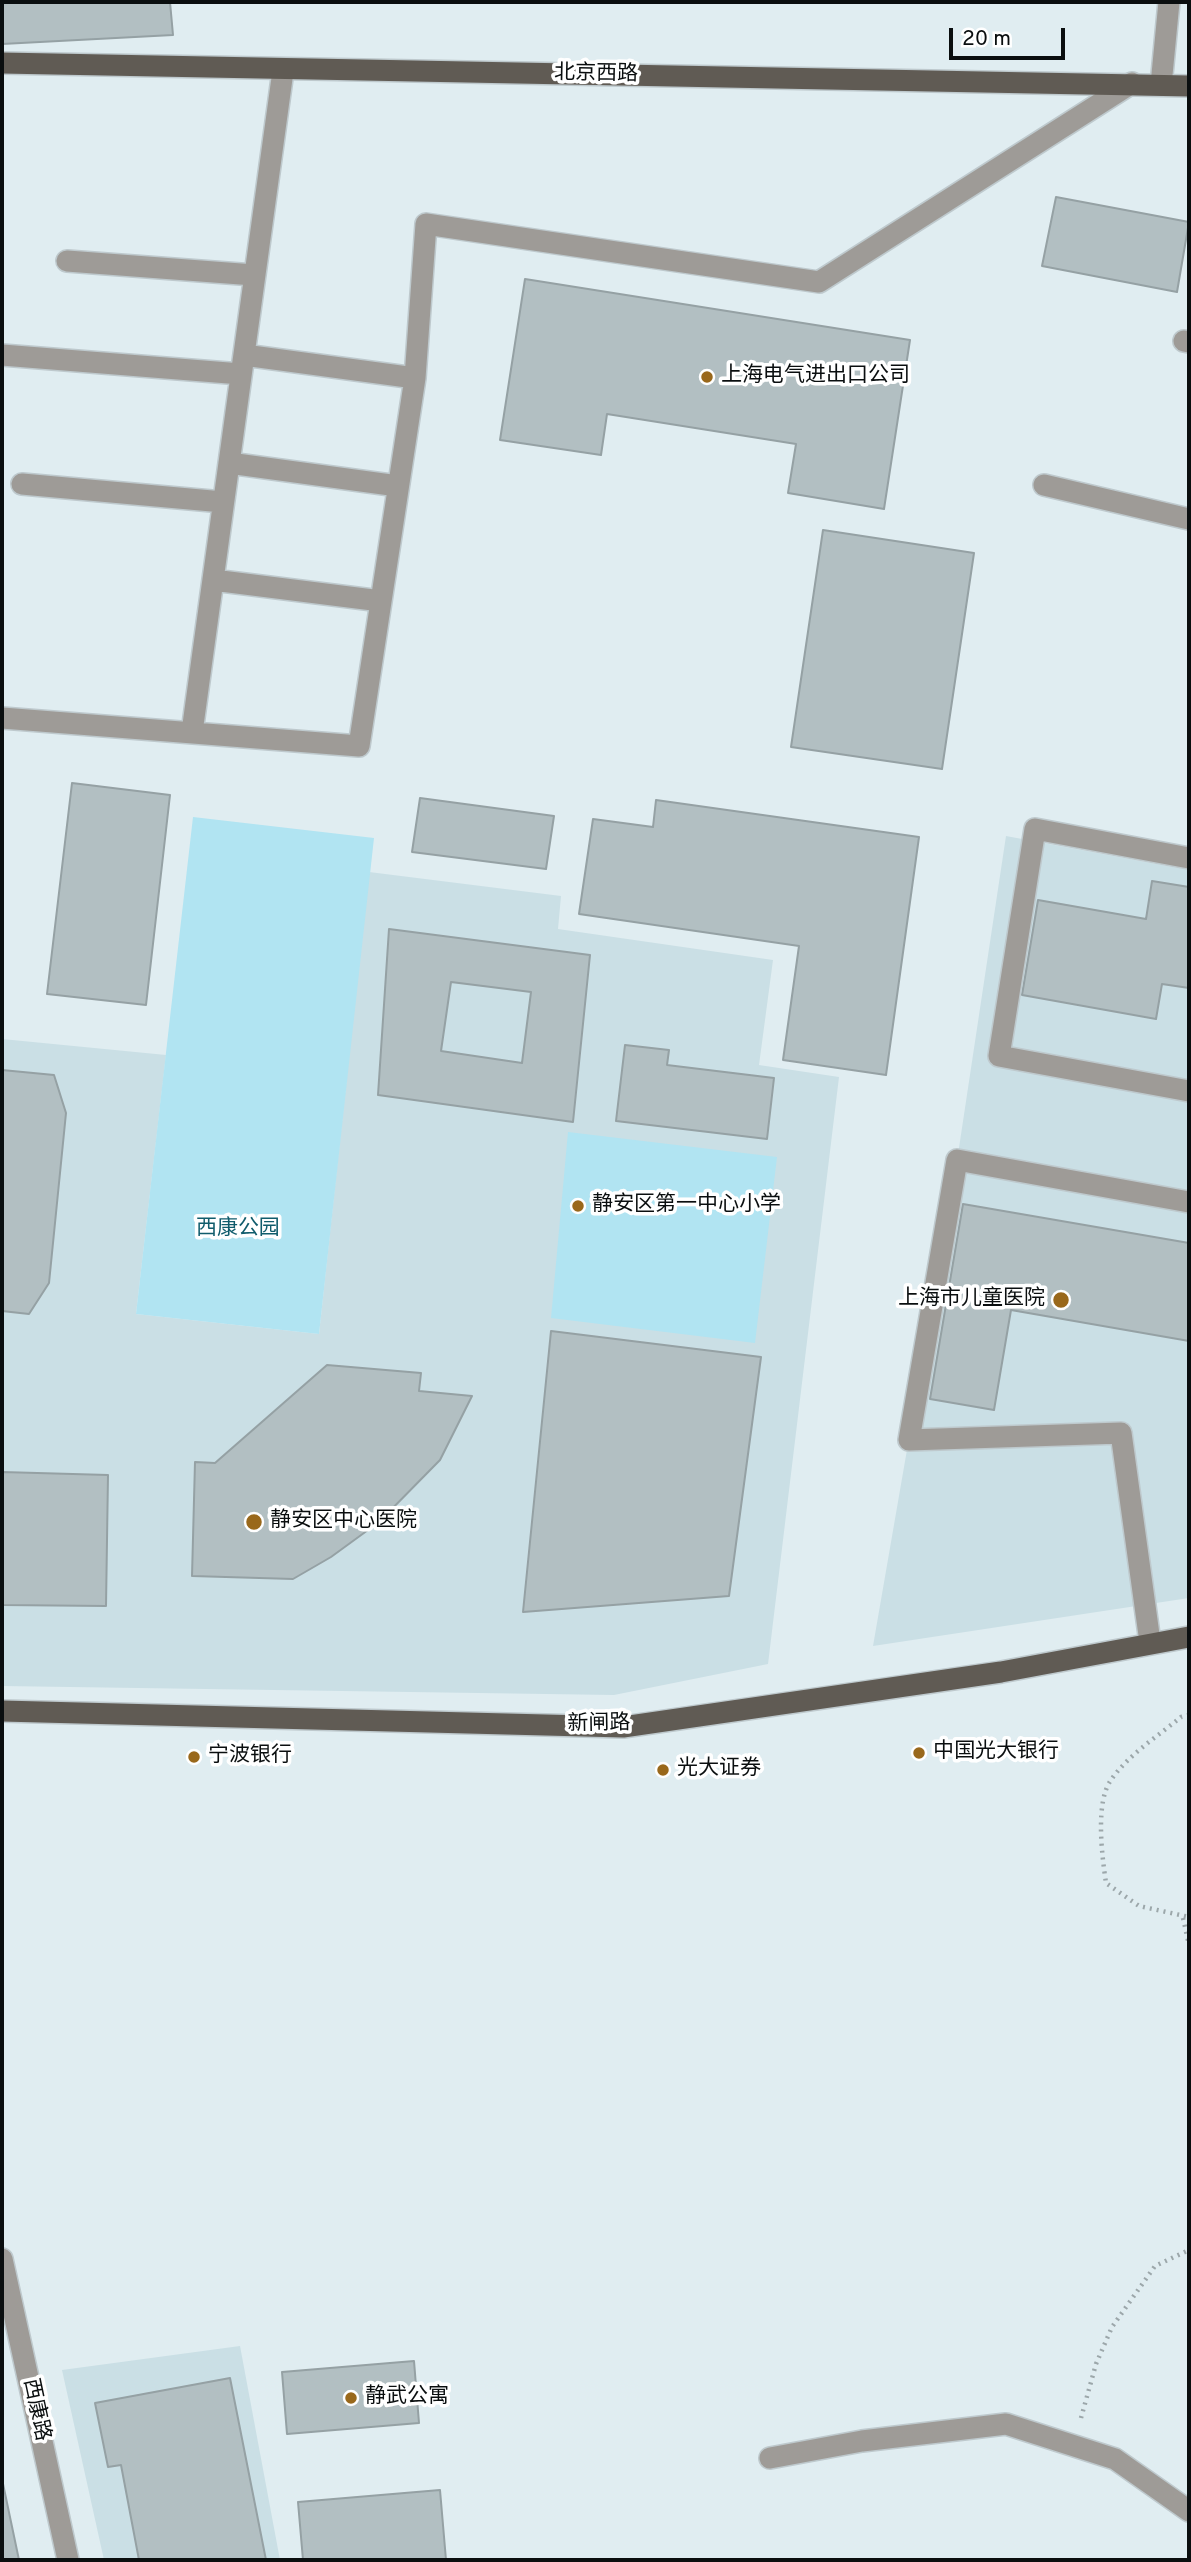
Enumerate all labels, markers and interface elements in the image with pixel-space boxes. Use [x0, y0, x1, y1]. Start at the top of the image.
scale bar [953, 14, 1068, 58]
text: 20 m [962, 26, 1011, 53]
street label: 北京西路 [554, 62, 638, 88]
place label: 上海电气进出口公司 [721, 364, 910, 390]
marker: 上海电气进出口公司 [699, 369, 715, 385]
place label: 静安区第一中心小学 [592, 1193, 781, 1219]
marker: 静安区第一中心小学 [570, 1198, 586, 1214]
park label: 西康公园 [196, 1217, 280, 1243]
place label: 上海市儿童医院 [898, 1287, 1045, 1313]
marker: 上海市儿童医院 [1051, 1290, 1071, 1310]
place label: 静安区中心医院 [270, 1509, 417, 1535]
marker: 静安区中心医院 [244, 1512, 264, 1532]
street label: 新闸路 [567, 1712, 631, 1738]
place label: 中国光大银行 [933, 1740, 1059, 1766]
place label: 宁波银行 [208, 1744, 292, 1770]
marker: 中国光大银行 [911, 1745, 927, 1761]
marker: 宁波银行 [186, 1749, 202, 1765]
place label: 光大证券 [677, 1757, 761, 1783]
marker: 光大证券 [655, 1762, 671, 1778]
street label: 西康路 [16, 2377, 54, 2443]
place label: 静武公寓 [365, 2385, 449, 2411]
marker: 静武公寓 [343, 2390, 359, 2406]

